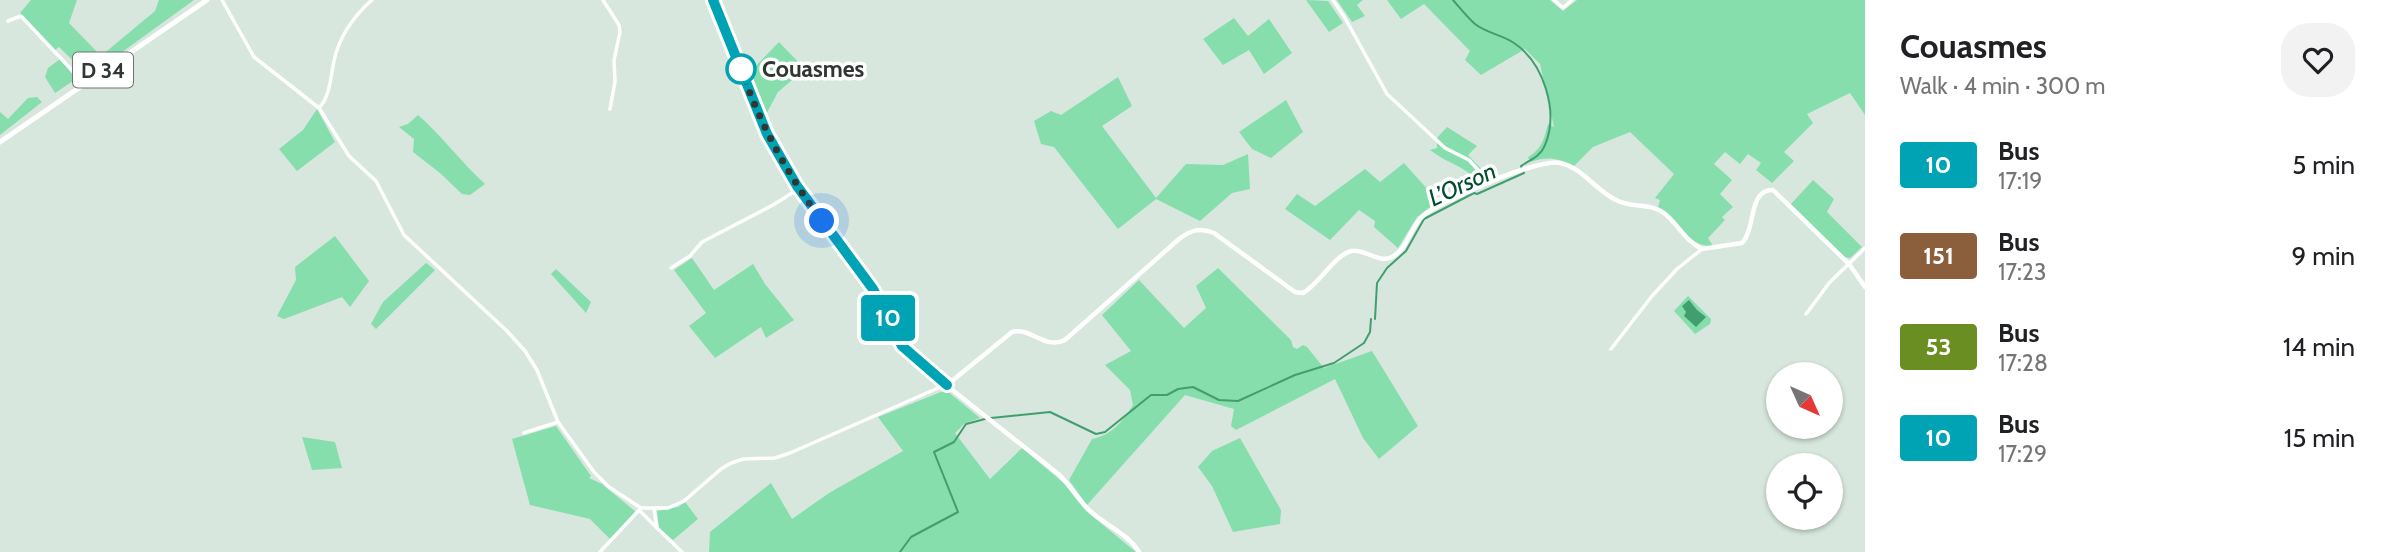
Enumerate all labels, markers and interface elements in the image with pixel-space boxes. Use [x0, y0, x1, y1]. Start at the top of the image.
button: heart [2281, 23, 2355, 97]
text: Couasmes [1900, 26, 2047, 66]
road number: D 34 [73, 52, 133, 88]
marker: Couasmes [726, 54, 756, 84]
place label: Couasmes [762, 55, 865, 83]
text: Walk · 4 min · 300 m [1900, 72, 2106, 100]
text: Bus [1998, 135, 2039, 167]
text: 5 min [2292, 149, 2355, 181]
text: 10 [1926, 150, 1951, 179]
water label: L’Orson [1424, 156, 1500, 212]
text: 17:19 [1998, 167, 2042, 195]
your location [804, 203, 839, 238]
text: Bus [1998, 226, 2039, 258]
text: 9 min [2292, 240, 2355, 272]
text: 151 [1923, 241, 1954, 270]
text: 17:23 [1998, 258, 2046, 286]
line badge: 10 [856, 295, 920, 341]
text: 10 [875, 303, 901, 332]
text: Bus [1998, 317, 2039, 349]
text: 14 min [2283, 331, 2355, 363]
text: 53 [1926, 332, 1951, 361]
text: 17:28 [1998, 349, 2048, 377]
north arrow [1766, 362, 1843, 439]
map controls [1766, 362, 1843, 530]
text: Bus [1998, 408, 2039, 440]
text: 15 min [2284, 422, 2355, 454]
text: 10 [1926, 423, 1951, 452]
text: 17:29 [1998, 440, 2047, 468]
button: locate [1766, 453, 1843, 530]

